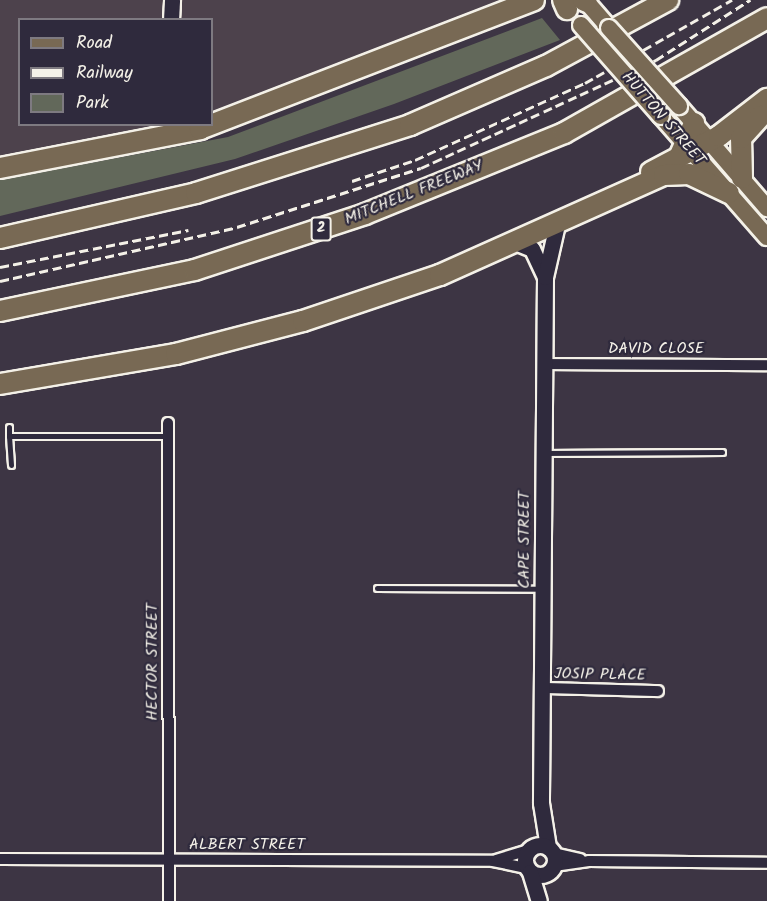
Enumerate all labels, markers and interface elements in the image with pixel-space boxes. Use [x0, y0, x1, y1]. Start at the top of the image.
legend [18, 18, 213, 126]
text: Road [76, 29, 112, 58]
text: Railway [76, 59, 133, 88]
street label: HUTTON STREET [617, 68, 709, 170]
text: Park [76, 89, 109, 118]
street label: MITCHELL FREEWAY [342, 156, 486, 230]
road number: 2 [310, 217, 332, 241]
street label: DAVID CLOSE [608, 339, 704, 359]
street label: CAPE STREET [515, 491, 535, 589]
street label: HECTOR STREET [143, 603, 163, 721]
street label: JOSIP PLACE [554, 665, 646, 685]
street label: ALBERT STREET [189, 835, 305, 855]

